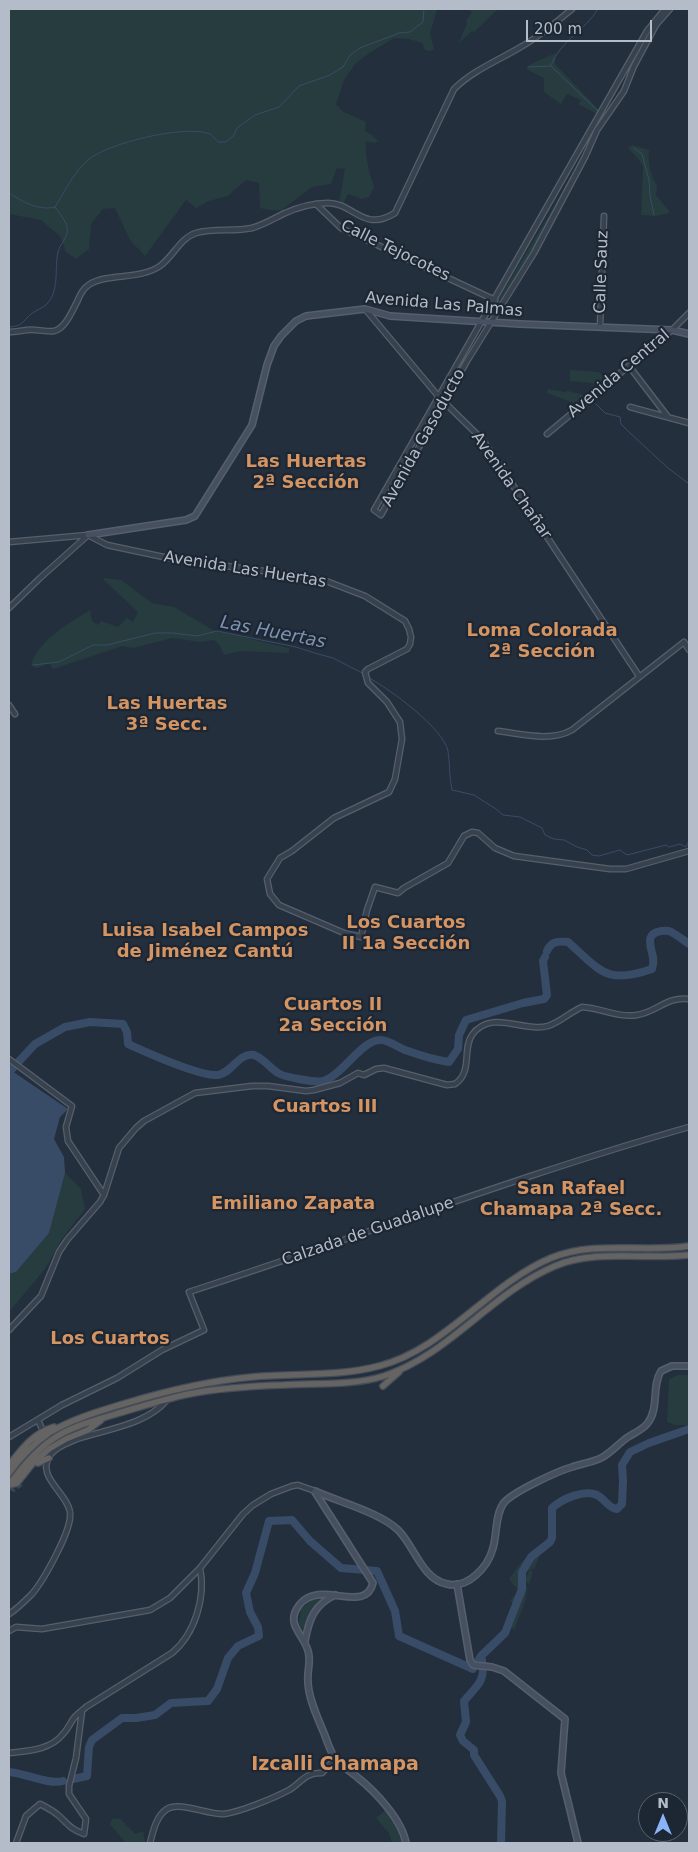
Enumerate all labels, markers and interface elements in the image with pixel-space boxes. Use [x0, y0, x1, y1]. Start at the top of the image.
scale bar [528, 10, 654, 42]
text: 200 m [534, 20, 582, 38]
street label: Calle Tejocotes [337, 216, 453, 286]
street label: Calle Sauz [591, 230, 613, 314]
street label: Avenida Las Palmas [364, 289, 524, 321]
street label: Avenida Central [564, 326, 674, 422]
street label: Avenida Gasoducto [378, 366, 470, 510]
street label: Avenida Chañar [467, 429, 555, 543]
district label: Las Huertas 2ª Sección [245, 451, 367, 494]
street label: Avenida Las Huertas [162, 548, 328, 592]
water label: Las Huertas [218, 612, 328, 654]
district label: Loma Colorada 2ª Sección [466, 620, 618, 662]
district label: Las Huertas 3ª Secc. [106, 693, 228, 736]
district label: Los Cuartos II 1a Sección [342, 912, 470, 954]
district label: Luisa Isabel Campos de Jiménez Cantú [102, 920, 308, 962]
district label: Cuartos II 2a Sección [279, 994, 387, 1036]
district label: Cuartos III [272, 1096, 378, 1118]
district label: San Rafael Chamapa 2ª Secc. [480, 1178, 662, 1220]
district label: Emiliano Zapata [211, 1193, 375, 1215]
street label: Calzada de Guadalupe [279, 1194, 457, 1270]
district label: Los Cuartos [50, 1328, 170, 1350]
district label: Izcalli Chamapa [251, 1754, 419, 1776]
north arrow [638, 1792, 688, 1842]
text: N [657, 1795, 669, 1811]

